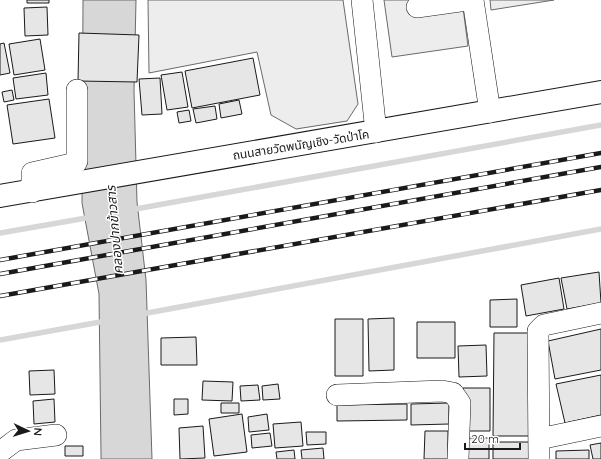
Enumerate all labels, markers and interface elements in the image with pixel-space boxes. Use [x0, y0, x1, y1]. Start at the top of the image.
street label: ถนนสายวัดพนัญเชิง-วัดป่าโค [231, 126, 370, 163]
water label: คลองปากข้าวสาร [102, 184, 126, 275]
north arrow [8, 411, 48, 451]
scale bar [465, 425, 520, 451]
text: N [31, 427, 45, 436]
text: 20 m [471, 431, 499, 446]

